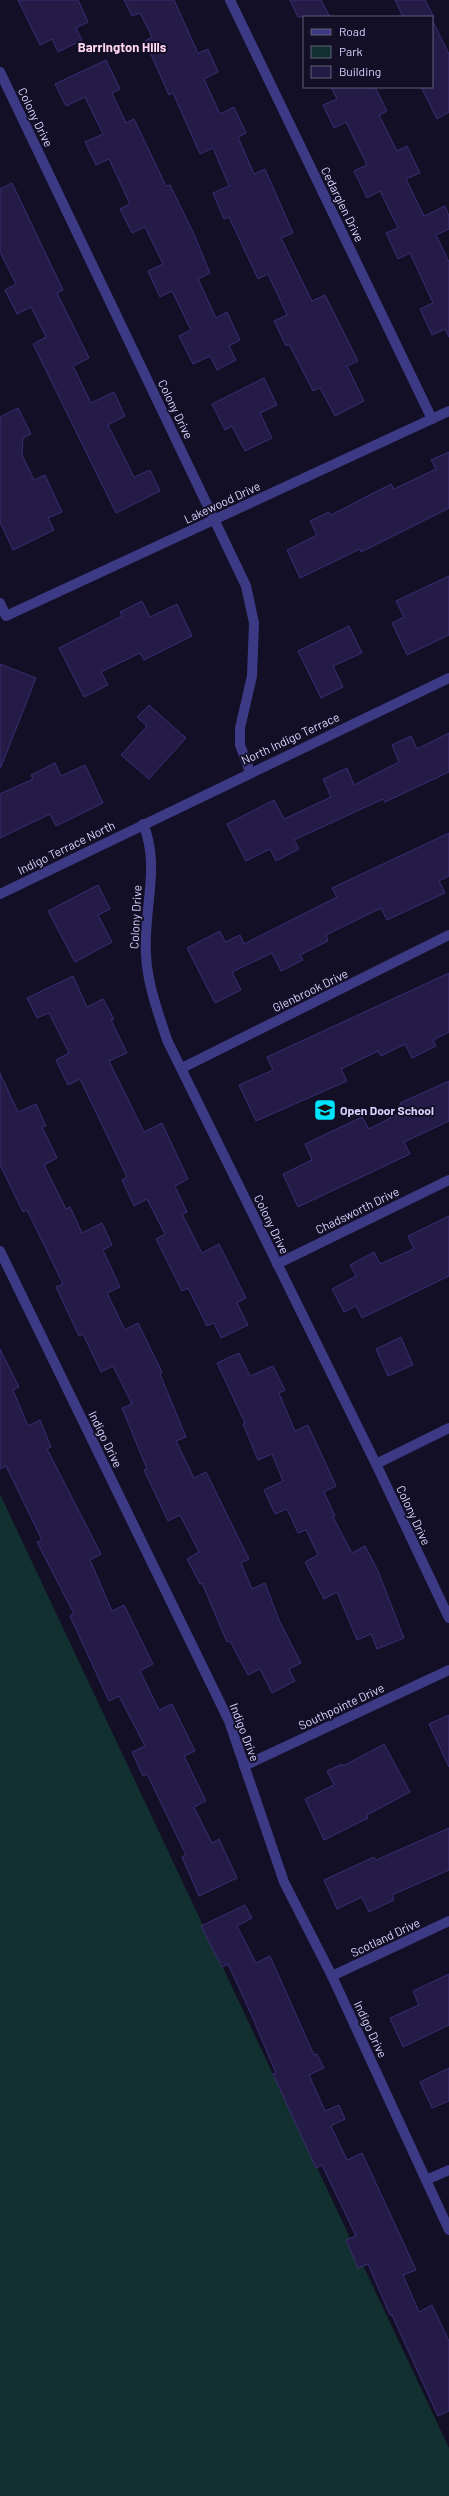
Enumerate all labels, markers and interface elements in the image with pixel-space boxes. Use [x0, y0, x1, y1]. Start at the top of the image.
legend [303, 16, 433, 88]
text: Road [339, 24, 366, 38]
district label: Barrington Hills [78, 39, 167, 55]
text: Park [339, 44, 363, 58]
text: Building [339, 64, 381, 78]
street label: Colony Drive [16, 85, 56, 149]
street label: Cedarglen Drive [319, 164, 367, 244]
street label: Colony Drive [156, 377, 196, 441]
street label: Lakewood Drive [182, 478, 262, 526]
street label: North Indigo Terrace [239, 709, 341, 767]
street label: Indigo Terrace North [15, 817, 117, 877]
street label: Colony Drive [126, 885, 144, 949]
street label: Glenbrook Drive [270, 966, 350, 1014]
school or university icon: Open Door School [312, 1097, 338, 1123]
place label: Open Door School [340, 1103, 434, 1117]
street label: Chadsworth Drive [313, 1184, 401, 1236]
street label: Colony Drive [252, 1192, 292, 1256]
street label: Indigo Drive [86, 1408, 126, 1470]
street label: Colony Drive [394, 1483, 434, 1547]
street label: Southpointe Drive [296, 1680, 386, 1732]
street label: Indigo Drive [227, 1701, 263, 1763]
street label: Scotland Drive [348, 1915, 422, 1959]
street label: Indigo Drive [352, 1998, 390, 2060]

